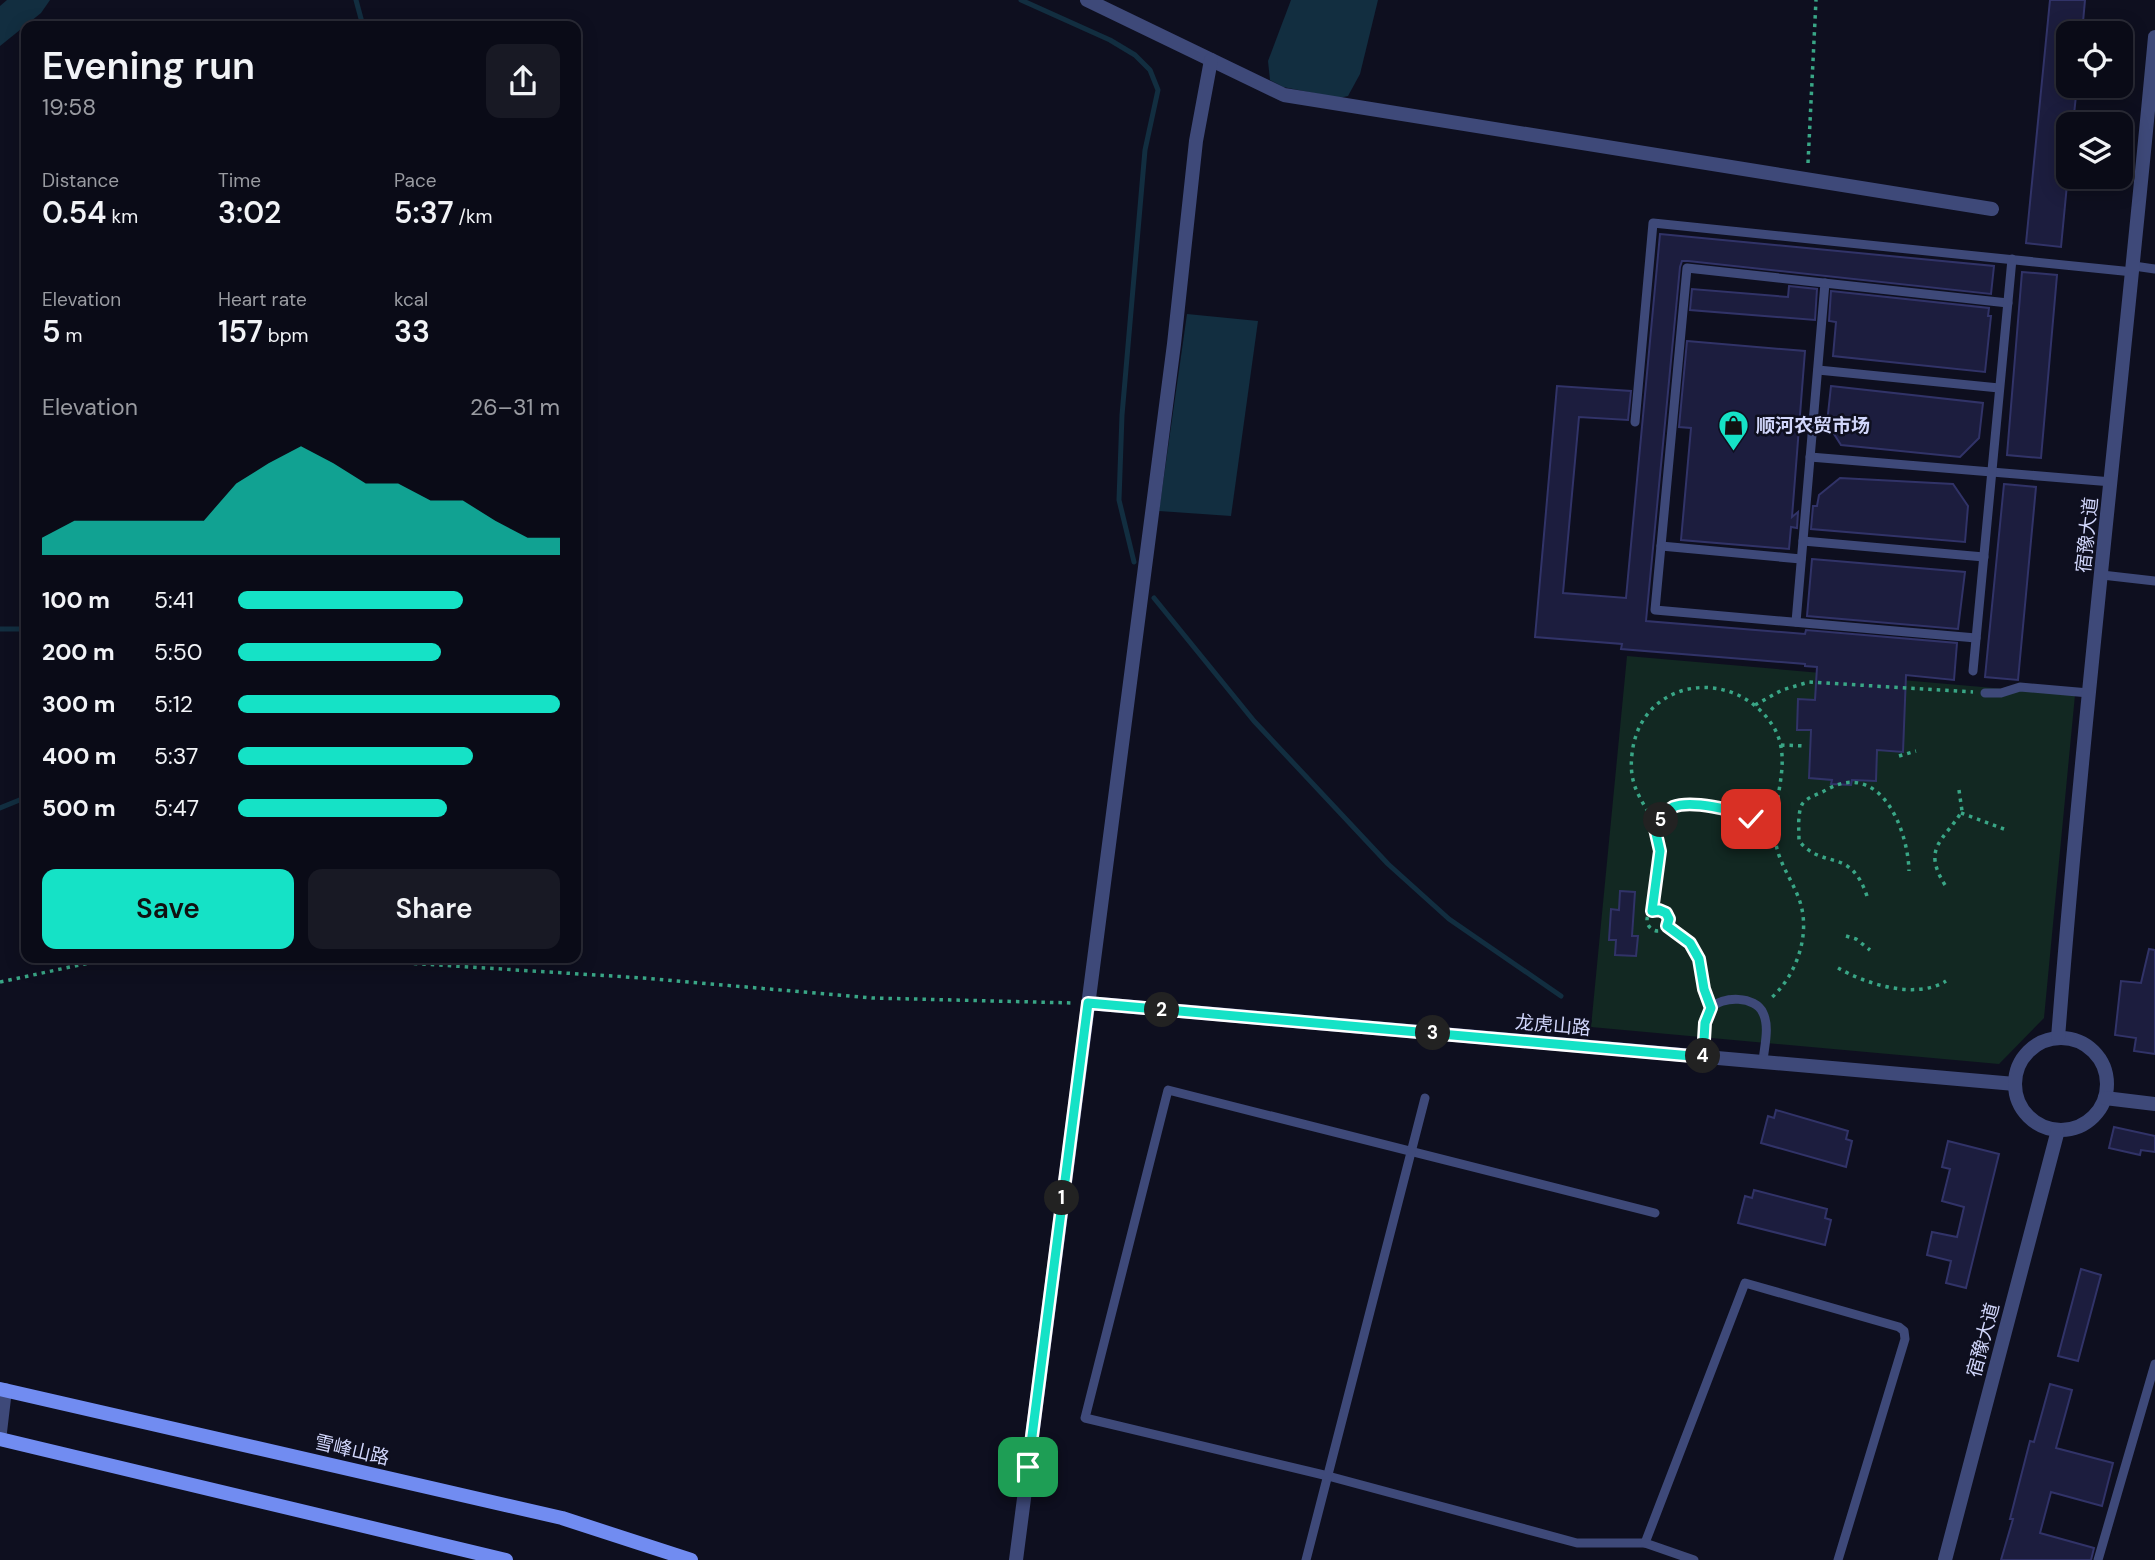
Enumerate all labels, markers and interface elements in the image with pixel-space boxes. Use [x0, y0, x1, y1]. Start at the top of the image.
map controls [2056, 21, 2133, 189]
button: locate [2056, 21, 2133, 98]
text: Evening run [42, 41, 255, 91]
button: share [486, 44, 560, 118]
text: 19:58 [42, 92, 96, 122]
button: layers [2056, 112, 2133, 189]
text: Distance [42, 168, 119, 193]
text: Time [218, 168, 261, 193]
text: Pace [394, 168, 437, 193]
text: 0.54 [42, 193, 107, 232]
text: 3:02 [218, 193, 281, 232]
text: 5:37 [394, 193, 453, 232]
text: km [107, 204, 138, 229]
text: /km [453, 204, 492, 229]
text: Elevation [42, 287, 121, 312]
text: Heart rate [218, 287, 307, 312]
text: kcal [394, 287, 428, 312]
text: 5 [42, 312, 61, 351]
text: 157 [218, 312, 263, 351]
text: 33 [394, 312, 430, 351]
text: m [61, 323, 83, 348]
text: bpm [263, 323, 309, 348]
text: Elevation [42, 392, 138, 422]
text: 26–31 m [470, 392, 560, 422]
shop icon: 顺河农贸市场 [1716, 408, 1750, 452]
place label: 顺河农贸市场 [1756, 413, 1870, 438]
street label: 宿豫大道 [2071, 496, 2103, 574]
text: 100 m [42, 585, 110, 615]
text: 5:41 [154, 585, 194, 615]
text: 200 m [42, 637, 115, 667]
text: 5:50 [154, 637, 202, 667]
text: 300 m [42, 689, 115, 719]
text: 5:12 [154, 689, 193, 719]
text: 400 m [42, 741, 116, 771]
text: 5:37 [154, 741, 198, 771]
pin [1721, 789, 1781, 849]
text: 500 m [42, 793, 116, 823]
text: 5:47 [154, 793, 199, 823]
icon: check [1732, 800, 1770, 838]
pin: 5 [1644, 802, 1678, 838]
text: 5 [1655, 807, 1666, 832]
button: Save [42, 869, 294, 949]
button: Share [308, 869, 560, 949]
pin: 2 [1144, 992, 1180, 1028]
text: 2 [1156, 997, 1167, 1022]
street label: 龙虎山路 [1514, 1009, 1592, 1041]
pin: 3 [1416, 1016, 1450, 1050]
text: 3 [1427, 1020, 1438, 1045]
pin: 4 [1686, 1038, 1720, 1074]
text: 4 [1696, 1043, 1709, 1068]
pin: 1 [1044, 1180, 1080, 1216]
text: 1 [1058, 1185, 1065, 1210]
street label: 宿豫大道 [1961, 1300, 2005, 1380]
street label: 雪峰山路 [312, 1429, 392, 1471]
pin [998, 1437, 1058, 1497]
icon: arrive [1009, 1448, 1047, 1486]

